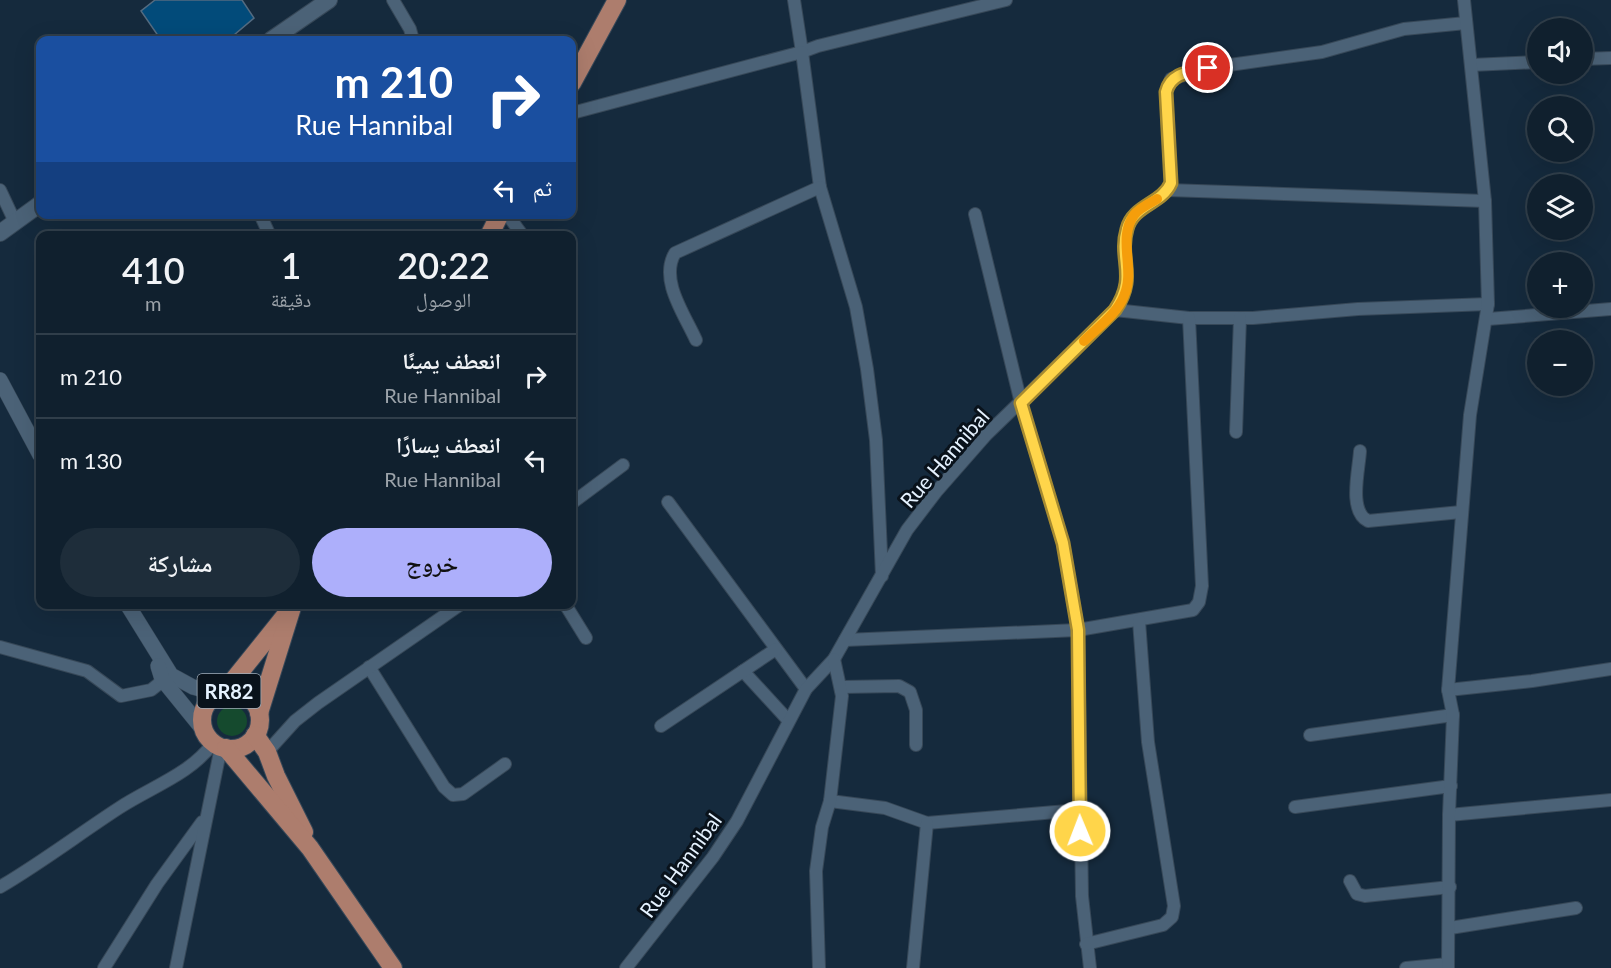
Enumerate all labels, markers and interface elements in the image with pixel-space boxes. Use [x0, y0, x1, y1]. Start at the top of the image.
map controls [1527, 18, 1593, 396]
button: sound [1527, 18, 1593, 84]
pin [1182, 42, 1233, 93]
icon: arrive [1191, 51, 1224, 84]
text: 210 m [335, 57, 453, 107]
icon: right [474, 60, 552, 138]
button: search [1527, 96, 1593, 162]
text: Rue Hannibal [295, 108, 453, 141]
icon: left [488, 174, 521, 207]
text: ثم [533, 174, 552, 201]
button: layers [1527, 174, 1593, 240]
text: 1 [281, 243, 301, 287]
text: 20:22 [397, 243, 490, 287]
text: 410 [122, 248, 185, 292]
button: + [1527, 252, 1593, 318]
text: دقيقة [271, 287, 311, 311]
text: الوصول [416, 287, 471, 311]
text: m [145, 291, 162, 315]
button: − [1527, 330, 1593, 396]
text: انعطف يمينًا [402, 347, 501, 374]
icon: right [519, 360, 552, 393]
text: 210 m [60, 363, 122, 390]
text: Rue Hannibal [384, 383, 501, 407]
street label: Rue Hannibal [894, 404, 994, 512]
text: انعطف يسارًا [396, 431, 501, 458]
icon: left [519, 444, 552, 477]
text: 130 m [60, 447, 122, 474]
text: Rue Hannibal [384, 467, 501, 491]
button: مشاركة [60, 528, 300, 597]
button: خروج [312, 528, 552, 597]
road number: RR82 [198, 674, 260, 708]
position arrow [1048, 799, 1112, 863]
street label: Rue Hannibal [634, 808, 726, 922]

